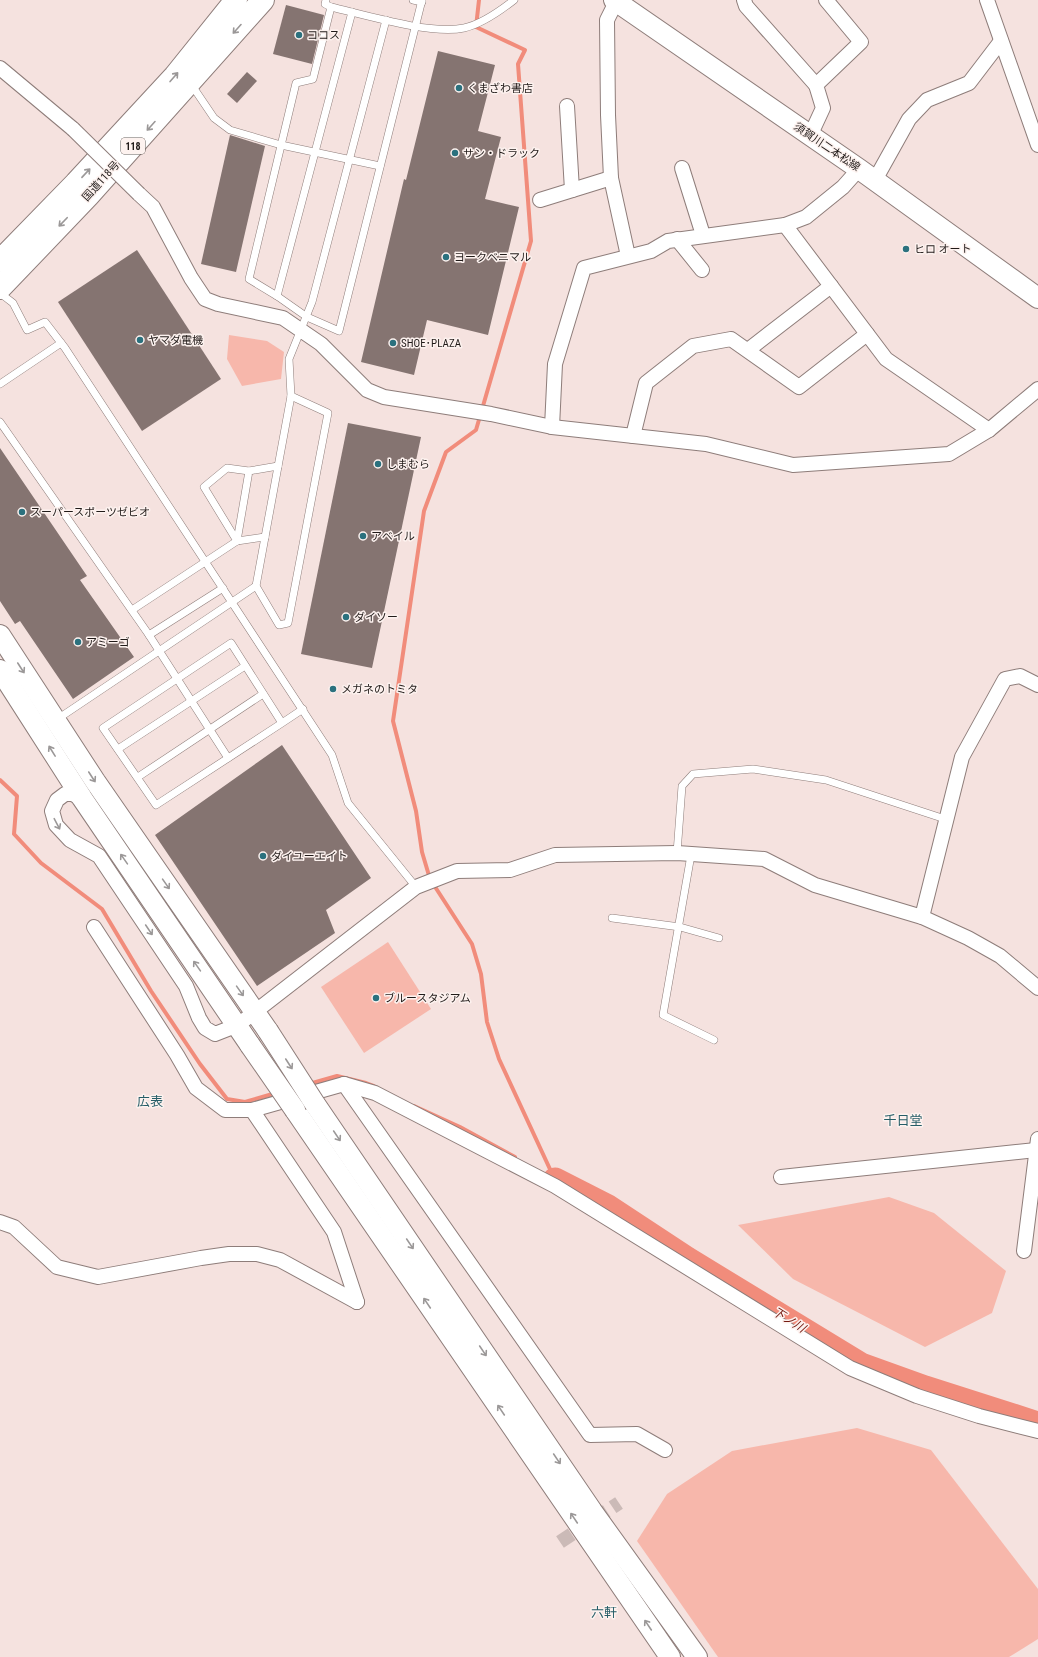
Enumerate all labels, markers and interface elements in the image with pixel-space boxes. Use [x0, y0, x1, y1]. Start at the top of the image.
one-way arrow [233, 24, 242, 34]
place label: ココス [307, 29, 340, 42]
marker: ココス [294, 30, 304, 40]
one-way arrow [169, 72, 179, 82]
place label: くまざわ書店 [467, 82, 533, 95]
marker: くまざわ書店 [454, 83, 464, 93]
street label: 須賀川二本松線 [791, 120, 863, 174]
one-way arrow [146, 121, 155, 131]
road number: 118 [121, 138, 145, 154]
place label: サン・ドラック [463, 147, 540, 160]
marker: サン・ドラック [450, 148, 460, 158]
street label: 国道118号 [80, 158, 122, 204]
one-way arrow [81, 168, 90, 178]
one-way arrow [58, 217, 68, 227]
place label: ヒロ オート [914, 243, 972, 256]
marker: ヒロ オート [901, 244, 911, 254]
place label: ヨークベニマル [454, 251, 531, 264]
marker: ヨークベニマル [441, 252, 451, 262]
place label: ヤマダ電機 [148, 334, 203, 347]
marker: ヤマダ電機 [135, 335, 145, 345]
place label: SHOE･PLAZA [401, 337, 462, 350]
marker: SHOE･PLAZA [388, 338, 398, 348]
place label: しまむら [386, 458, 430, 471]
marker: しまむら [373, 459, 383, 469]
place label: スーパースポーツゼビオ [30, 506, 150, 519]
marker: スーパースポーツゼビオ [17, 507, 27, 517]
place label: アベイル [371, 530, 415, 543]
marker: アベイル [358, 531, 368, 541]
place label: ダイソー [354, 611, 398, 624]
marker: ダイソー [341, 612, 351, 622]
place label: アミーゴ [86, 636, 130, 649]
marker: アミーゴ [73, 637, 83, 647]
one-way arrow [17, 662, 25, 673]
place label: メガネのトミタ [341, 683, 418, 696]
marker: メガネのトミタ [328, 684, 338, 694]
one-way arrow [47, 745, 55, 757]
one-way arrow [88, 771, 97, 782]
one-way arrow [54, 818, 61, 830]
place label: ダイユーエイト [271, 850, 348, 863]
marker: ダイユーエイト [258, 851, 268, 861]
one-way arrow [120, 854, 128, 865]
one-way arrow [162, 878, 170, 889]
one-way arrow [145, 925, 153, 936]
one-way arrow [193, 961, 201, 972]
one-way arrow [236, 985, 244, 996]
place label: ブルースタジアム [384, 992, 471, 1005]
marker: ブルースタジアム [371, 993, 381, 1003]
one-way arrow [285, 1058, 293, 1069]
district label: 広表 [137, 1094, 163, 1109]
district label: 千日堂 [883, 1113, 923, 1128]
one-way arrow [333, 1131, 341, 1142]
one-way arrow [406, 1238, 414, 1249]
one-way arrow [423, 1298, 431, 1309]
water label: 下ノ川 [770, 1305, 810, 1337]
one-way arrow [479, 1345, 487, 1356]
one-way arrow [497, 1405, 505, 1416]
one-way arrow [553, 1453, 561, 1465]
one-way arrow [570, 1512, 578, 1523]
district label: 六軒 [591, 1605, 617, 1620]
one-way arrow [644, 1620, 652, 1631]

